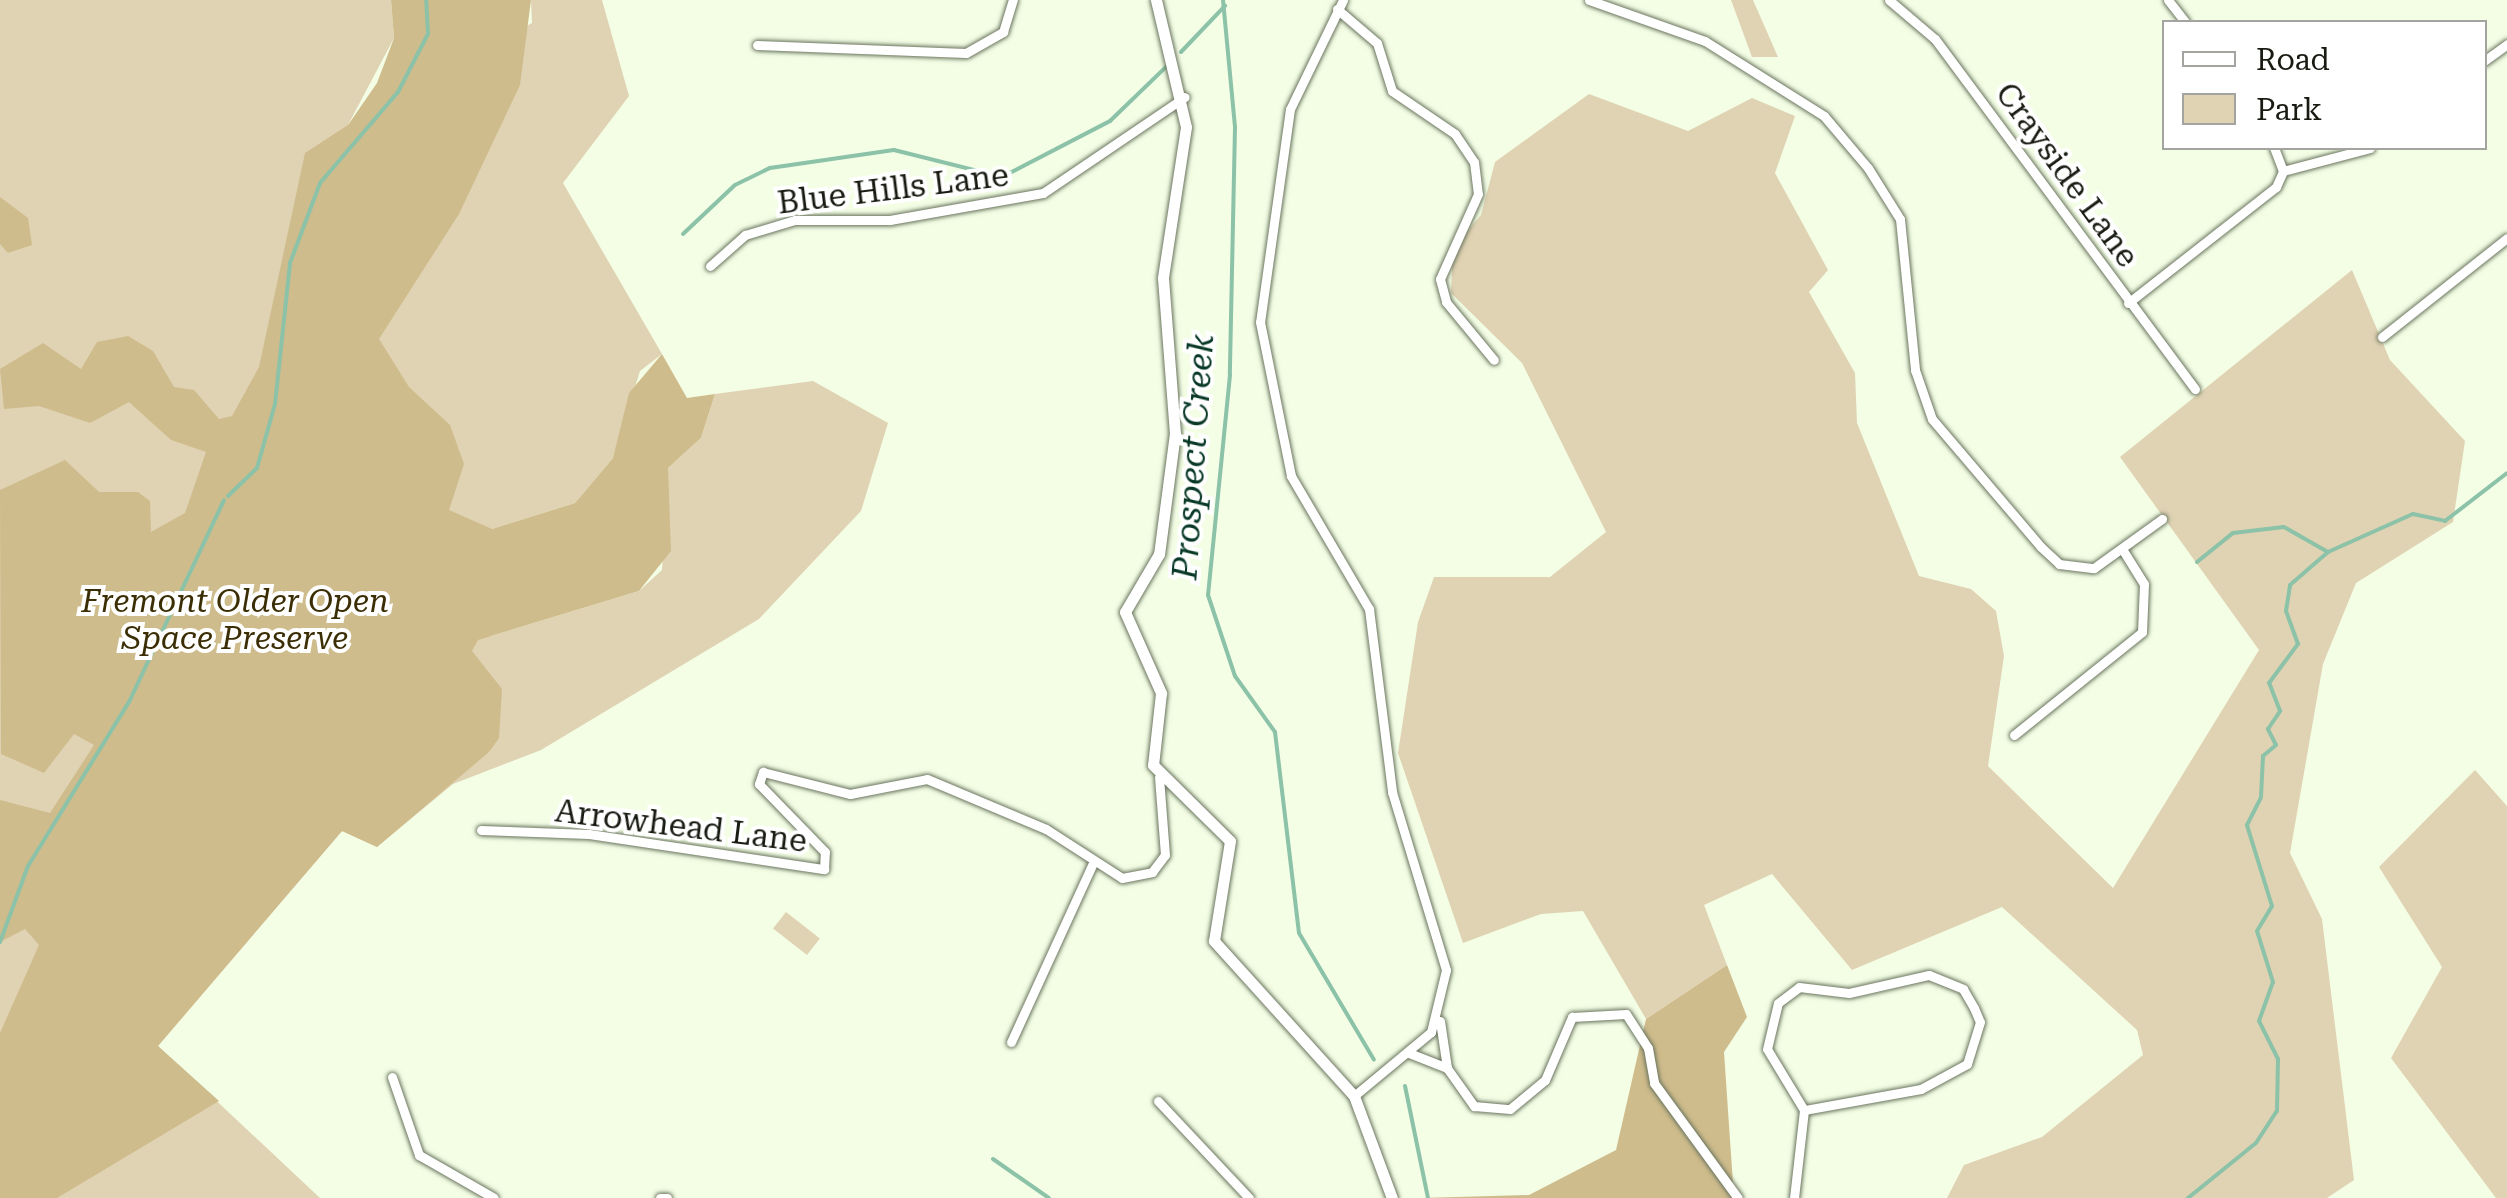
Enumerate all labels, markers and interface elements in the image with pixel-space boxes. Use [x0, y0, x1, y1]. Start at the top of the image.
legend [2162, 20, 2487, 150]
text: Road [2256, 42, 2330, 77]
street label: Crayside Lane [1987, 75, 2147, 275]
text: Park [2256, 92, 2322, 127]
street label: Blue Hills Lane [775, 156, 1011, 222]
water label: Prospect Creek [1164, 333, 1224, 581]
park label: Fremont Older Open Space Preserve [81, 583, 389, 658]
street label: Arrowhead Lane [553, 792, 809, 860]

